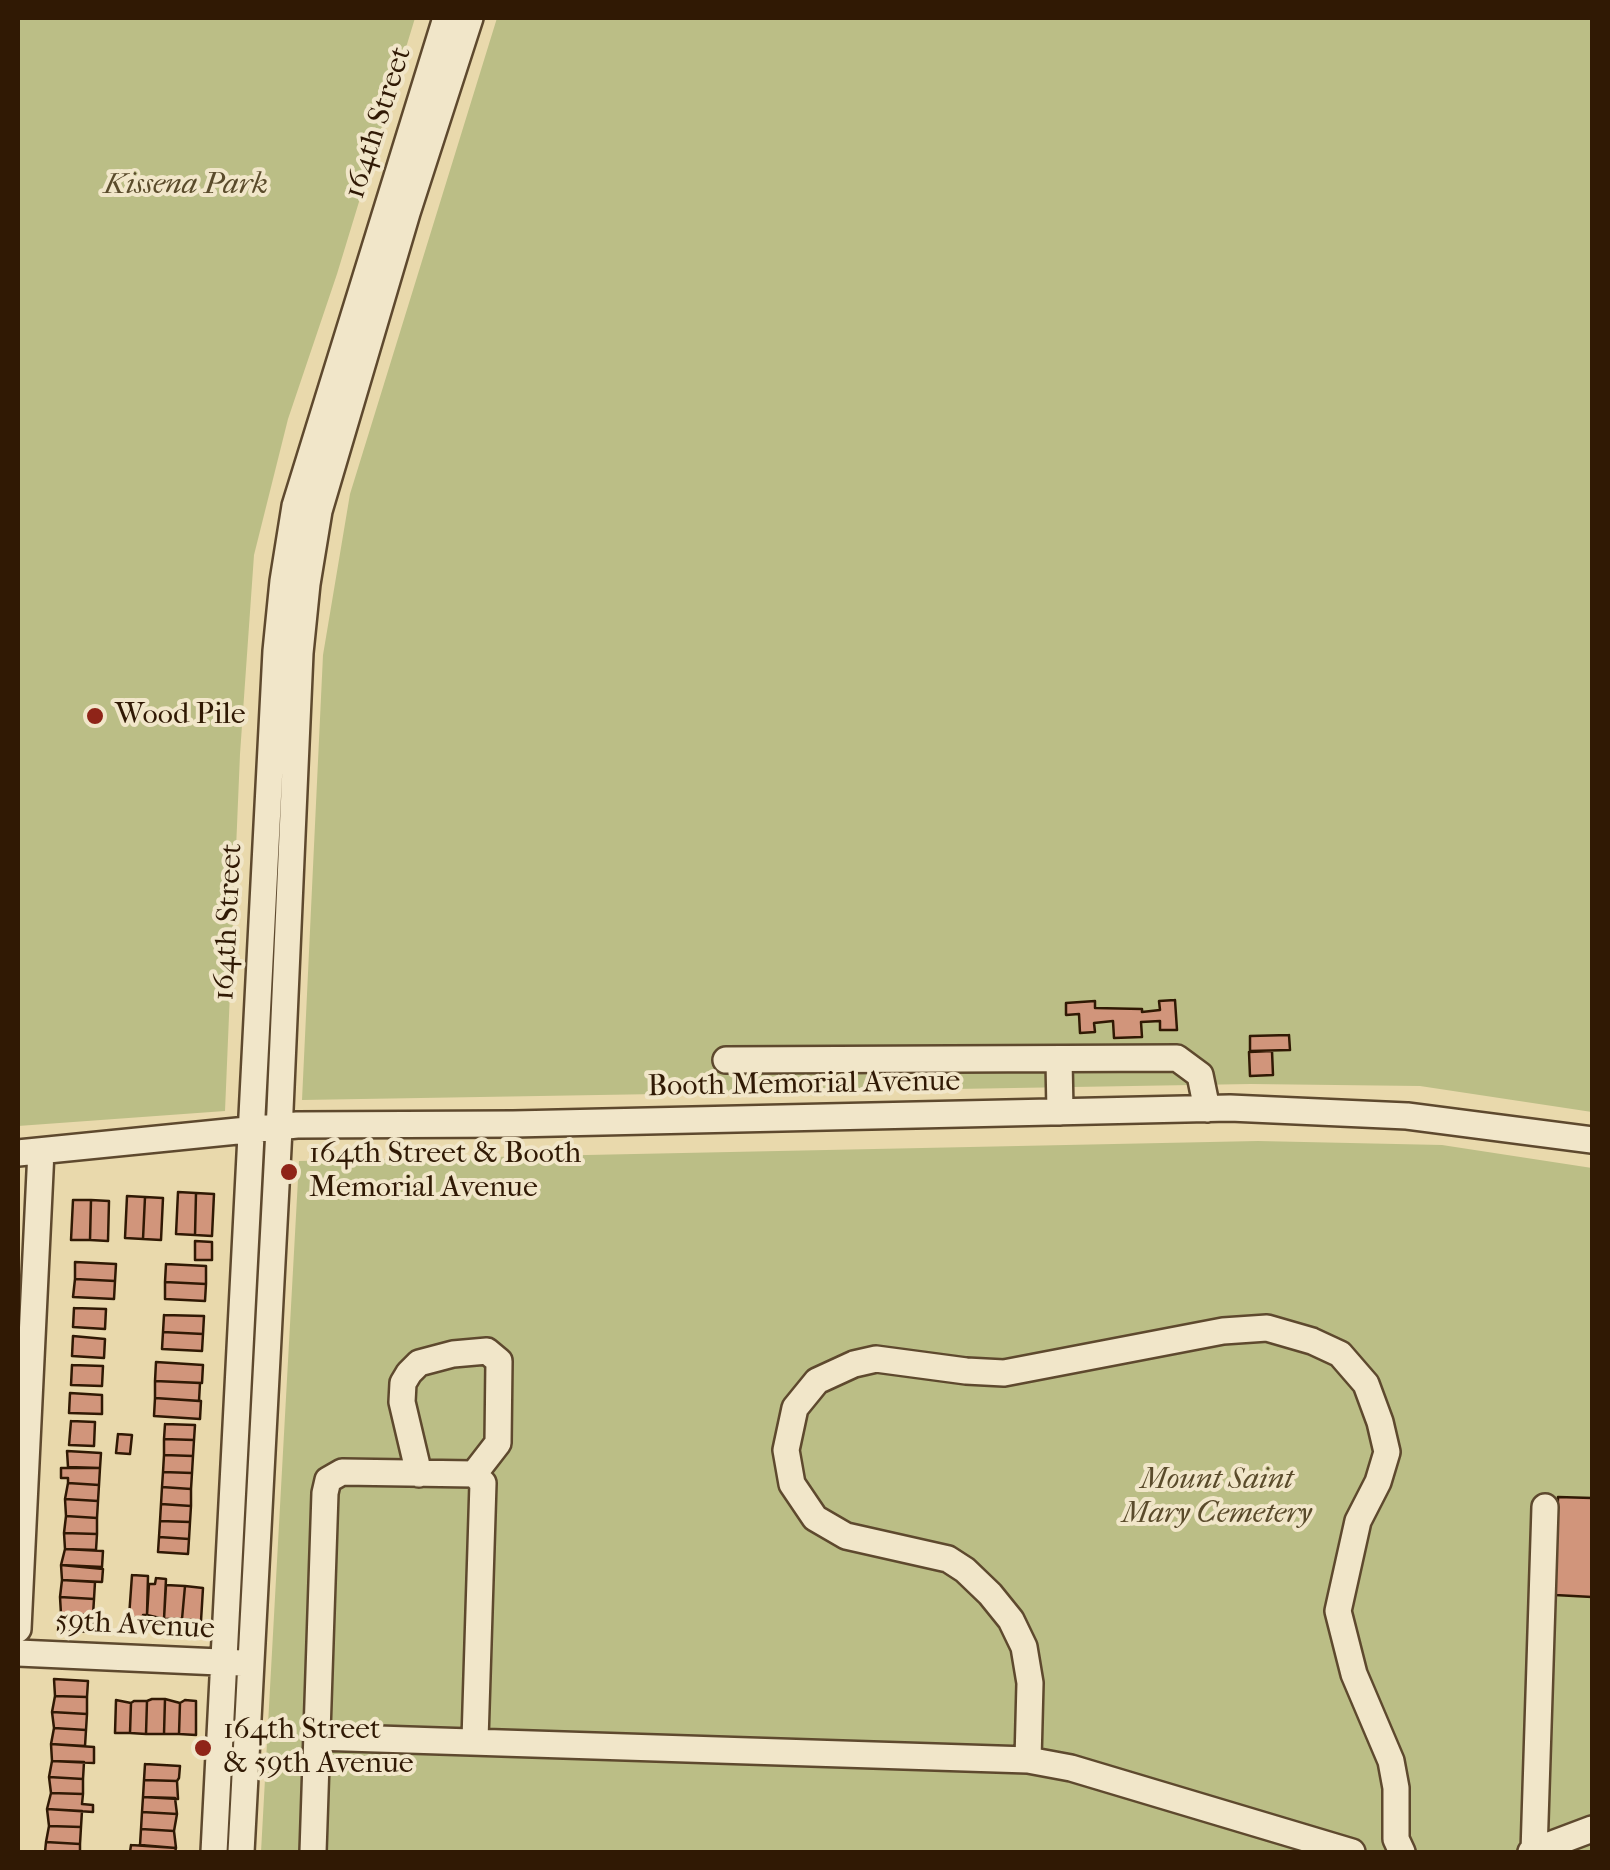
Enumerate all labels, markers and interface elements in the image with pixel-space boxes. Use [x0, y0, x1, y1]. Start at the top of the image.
street label: 164th Street [338, 43, 420, 203]
park label: Kissena Park [104, 168, 268, 204]
place label: Wood Pile [115, 698, 246, 734]
marker: Wood Pile [84, 705, 106, 727]
street label: 164th Street [207, 842, 251, 1002]
street label: Booth Memorial Avenue [647, 1064, 961, 1106]
place label: 164th Street & Booth Memorial Avenue [309, 1137, 581, 1208]
marker: 164th Street & Booth Memorial Avenue [278, 1161, 300, 1183]
park label: Mount Saint Mary Cemetery [1122, 1463, 1312, 1534]
street label: 59th Avenue [54, 1604, 216, 1648]
place label: 164th Street & 59th Avenue [223, 1713, 414, 1784]
marker: 164th Street & 59th Avenue [192, 1737, 214, 1759]

